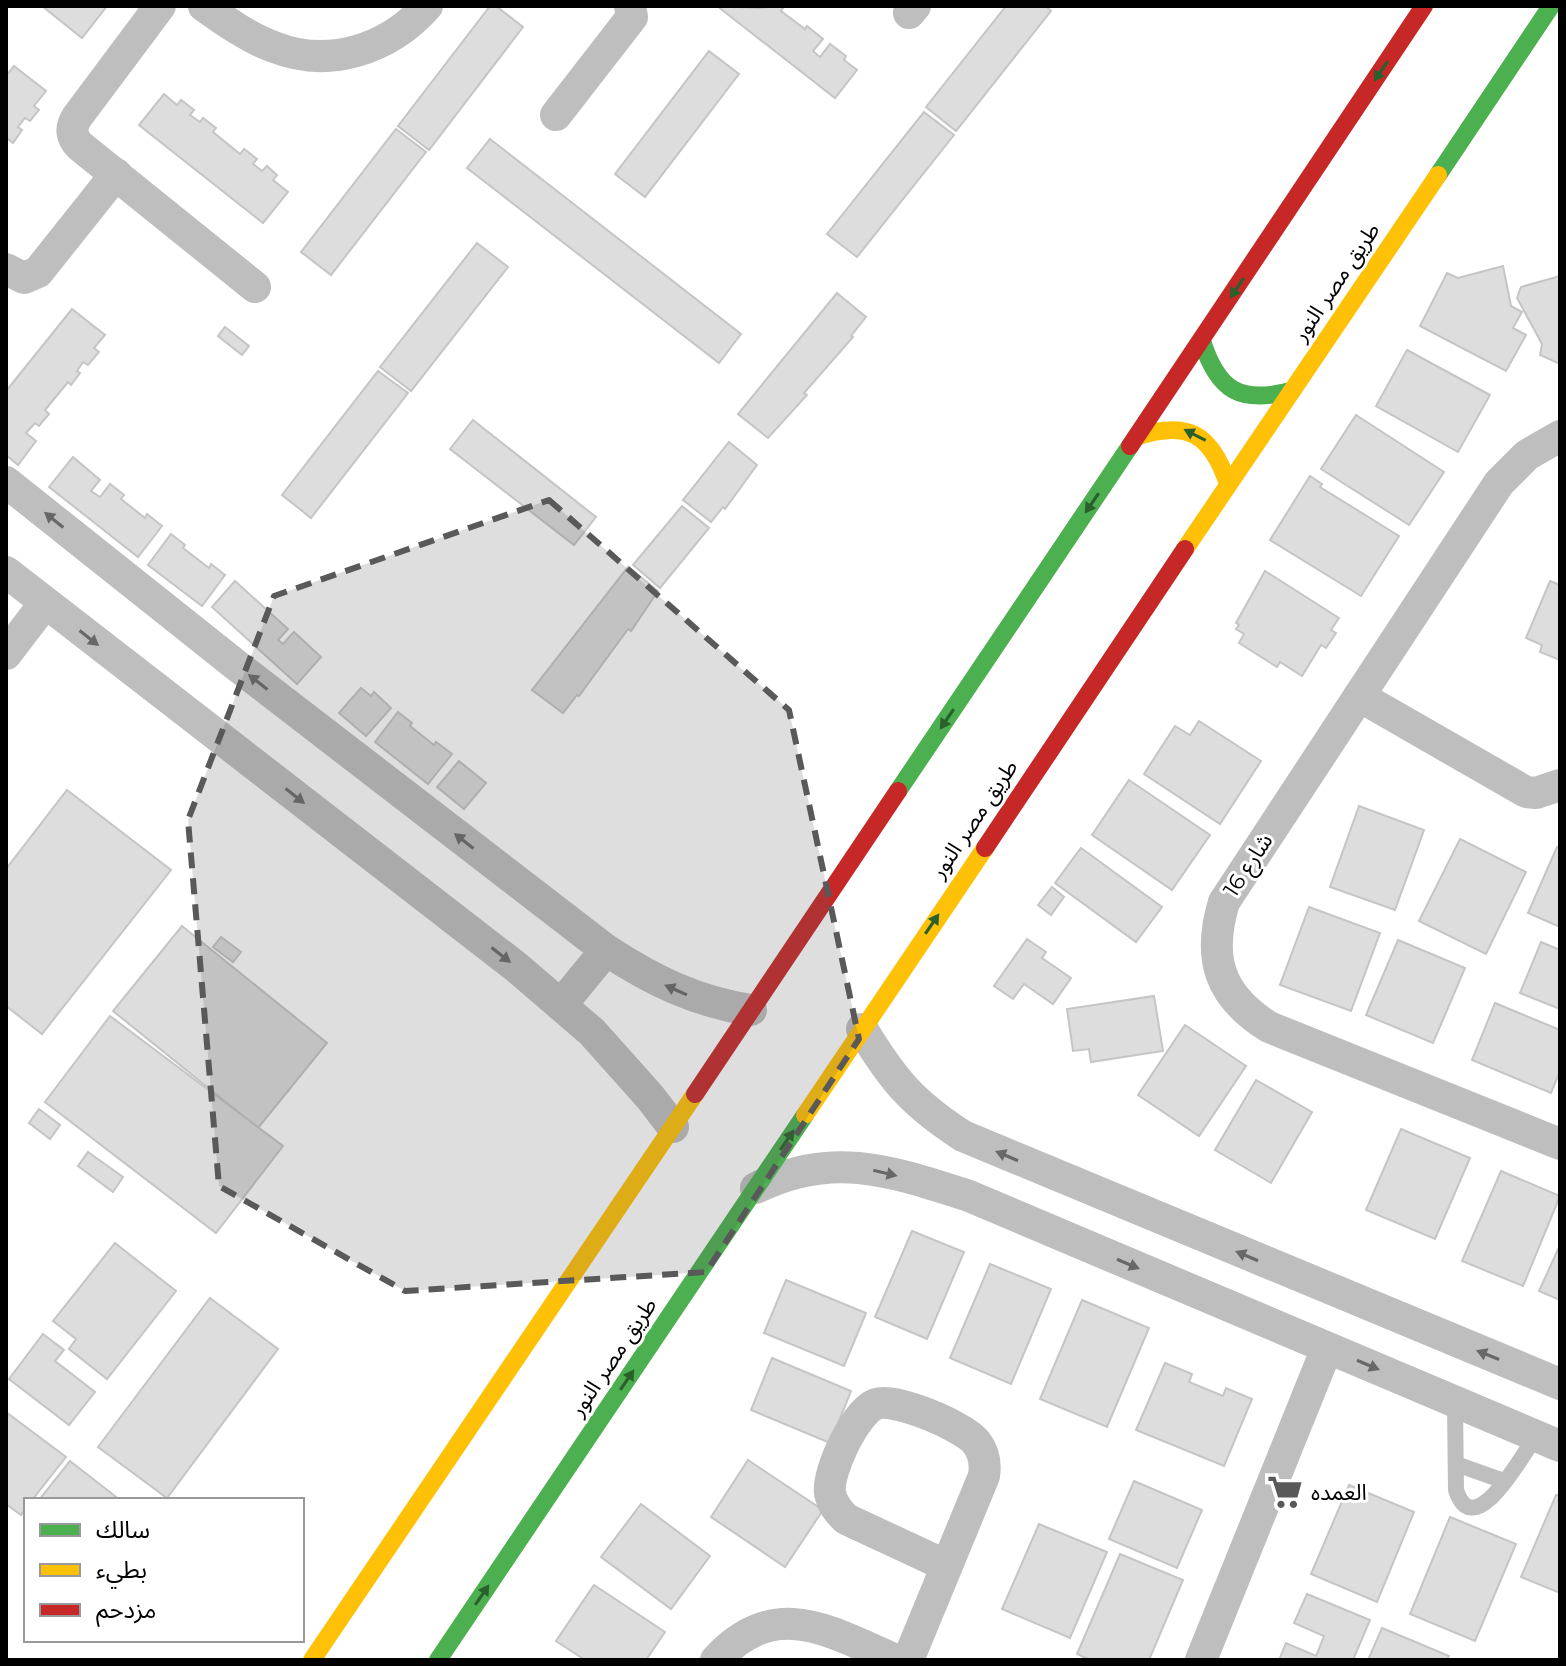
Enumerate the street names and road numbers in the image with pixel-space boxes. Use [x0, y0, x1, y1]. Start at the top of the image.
street label: طريق مصر النور [1286, 218, 1385, 347]
street label: طريق مصر النور [924, 755, 1023, 884]
street label: شارع 16 [1218, 828, 1281, 903]
street label: طريق مصر النور [563, 1293, 662, 1422]

